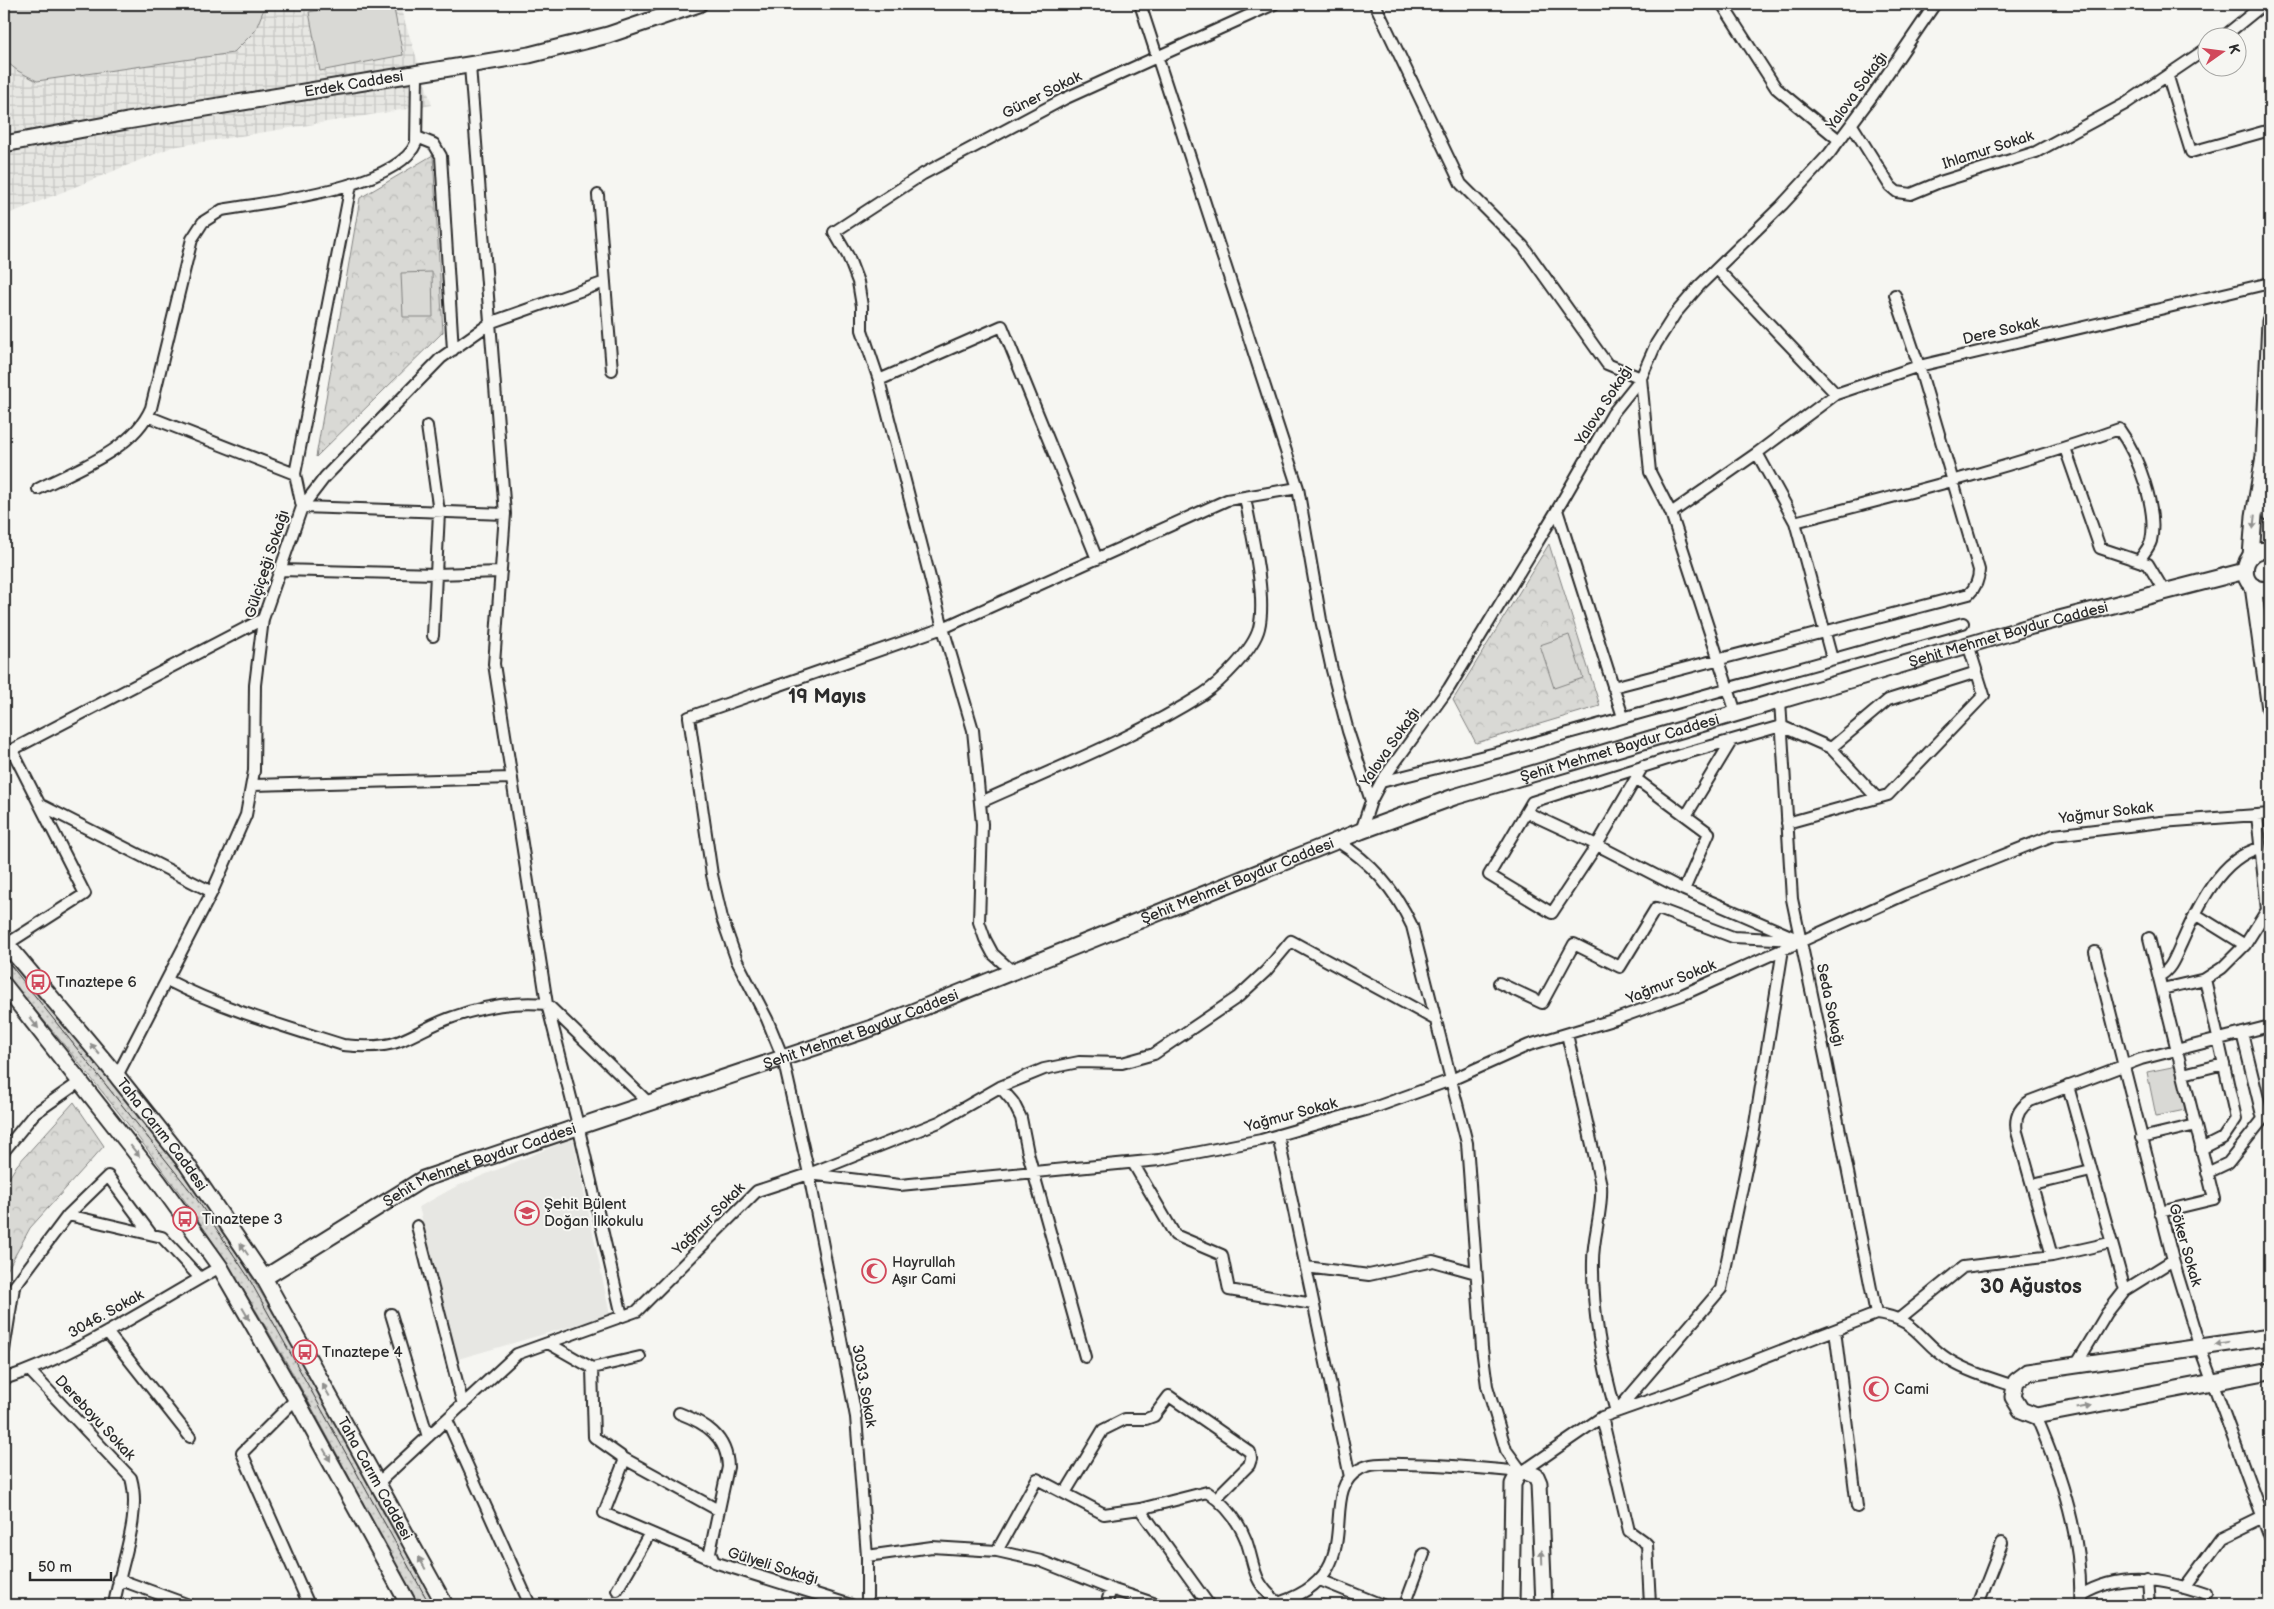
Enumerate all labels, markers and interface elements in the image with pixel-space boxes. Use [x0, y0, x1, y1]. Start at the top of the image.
north arrow [2196, 28, 2246, 78]
text: K [2225, 42, 2244, 56]
street label: Yalova Sokağı [1822, 48, 1892, 135]
street label: Erdek Caddesi [303, 66, 405, 101]
street label: Güner Sokak [999, 67, 1086, 123]
street label: Ihlamur Sokak [1940, 126, 2037, 174]
street label: Dere Sokak [1961, 313, 2042, 349]
street label: Yalova Sokağı [1570, 361, 1637, 450]
street label: Gülçiçeği Sokağı [241, 508, 293, 620]
one-way arrow [2250, 514, 2258, 530]
street label: Şehit Mehmet Baydur Caddesi [1906, 597, 2110, 671]
district label: 19 Mayıs [788, 685, 866, 709]
street label: Yalova Sokağı [1355, 704, 1424, 791]
street label: Şehit Mehmet Baydur Caddesi [1518, 710, 1721, 786]
street label: Yağmur Sokak [2057, 798, 2155, 828]
street label: Şehit Mehmet Baydur Caddesi [1138, 833, 1337, 928]
street label: Yağmur Sokak [1622, 955, 1719, 1009]
street label: Seda Sokağı [1812, 962, 1848, 1048]
bus stop icon: Tınaztepe 6 [25, 969, 51, 995]
place label: Tınaztepe 6 [56, 973, 137, 992]
street label: Şehit Mehmet Baydur Caddesi [761, 985, 961, 1073]
one-way arrow [29, 1016, 40, 1029]
one-way arrow [89, 1043, 100, 1056]
street label: Taha Carım Caddesi [113, 1074, 212, 1195]
street label: Yağmur Sokak [1242, 1093, 1340, 1137]
street label: Şehit Mehmet Baydur Caddesi [379, 1119, 579, 1211]
one-way arrow [130, 1144, 140, 1158]
street label: Yağmur Sokak [668, 1178, 750, 1260]
place label: Şehit Bülent Doğan İlkokulu [544, 1195, 644, 1231]
school or university icon: Şehit Bülent Doğan İlkokulu [514, 1200, 540, 1226]
street label: Göker Sokak [2164, 1201, 2206, 1289]
bus stop icon: Tınaztepe 3 [172, 1206, 198, 1232]
place label: Tınaztepe 3 [202, 1210, 283, 1229]
one-way arrow [239, 1243, 249, 1256]
place label: Hayrullah Aşır Cami [892, 1253, 956, 1289]
mosque icon: Hayrullah Aşır Cami [861, 1258, 887, 1284]
district label: 30 Ağustos [1980, 1275, 2082, 1299]
street label: 3046. Sokak [65, 1285, 148, 1343]
one-way arrow [242, 1307, 251, 1320]
bus stop icon: Tınaztepe 4 [292, 1339, 318, 1365]
one-way arrow [2214, 1341, 2230, 1349]
place label: Tınaztepe 4 [322, 1343, 403, 1362]
street label: 3033. Sokak [847, 1343, 881, 1430]
street label: Dereboyu Sokak [51, 1371, 140, 1465]
mosque icon: Cami [1863, 1376, 1889, 1402]
place label: Cami [1894, 1380, 1929, 1399]
one-way arrow [322, 1382, 330, 1397]
one-way arrow [2076, 1403, 2091, 1411]
street label: Taha Carım Caddesi [333, 1413, 417, 1543]
one-way arrow [322, 1448, 331, 1462]
street label: Gülyeli Sokağı [725, 1543, 821, 1589]
one-way arrow [1538, 1548, 1546, 1564]
scale bar [30, 1549, 111, 1581]
one-way arrow [417, 1556, 426, 1569]
text: 50 m [38, 1558, 72, 1577]

